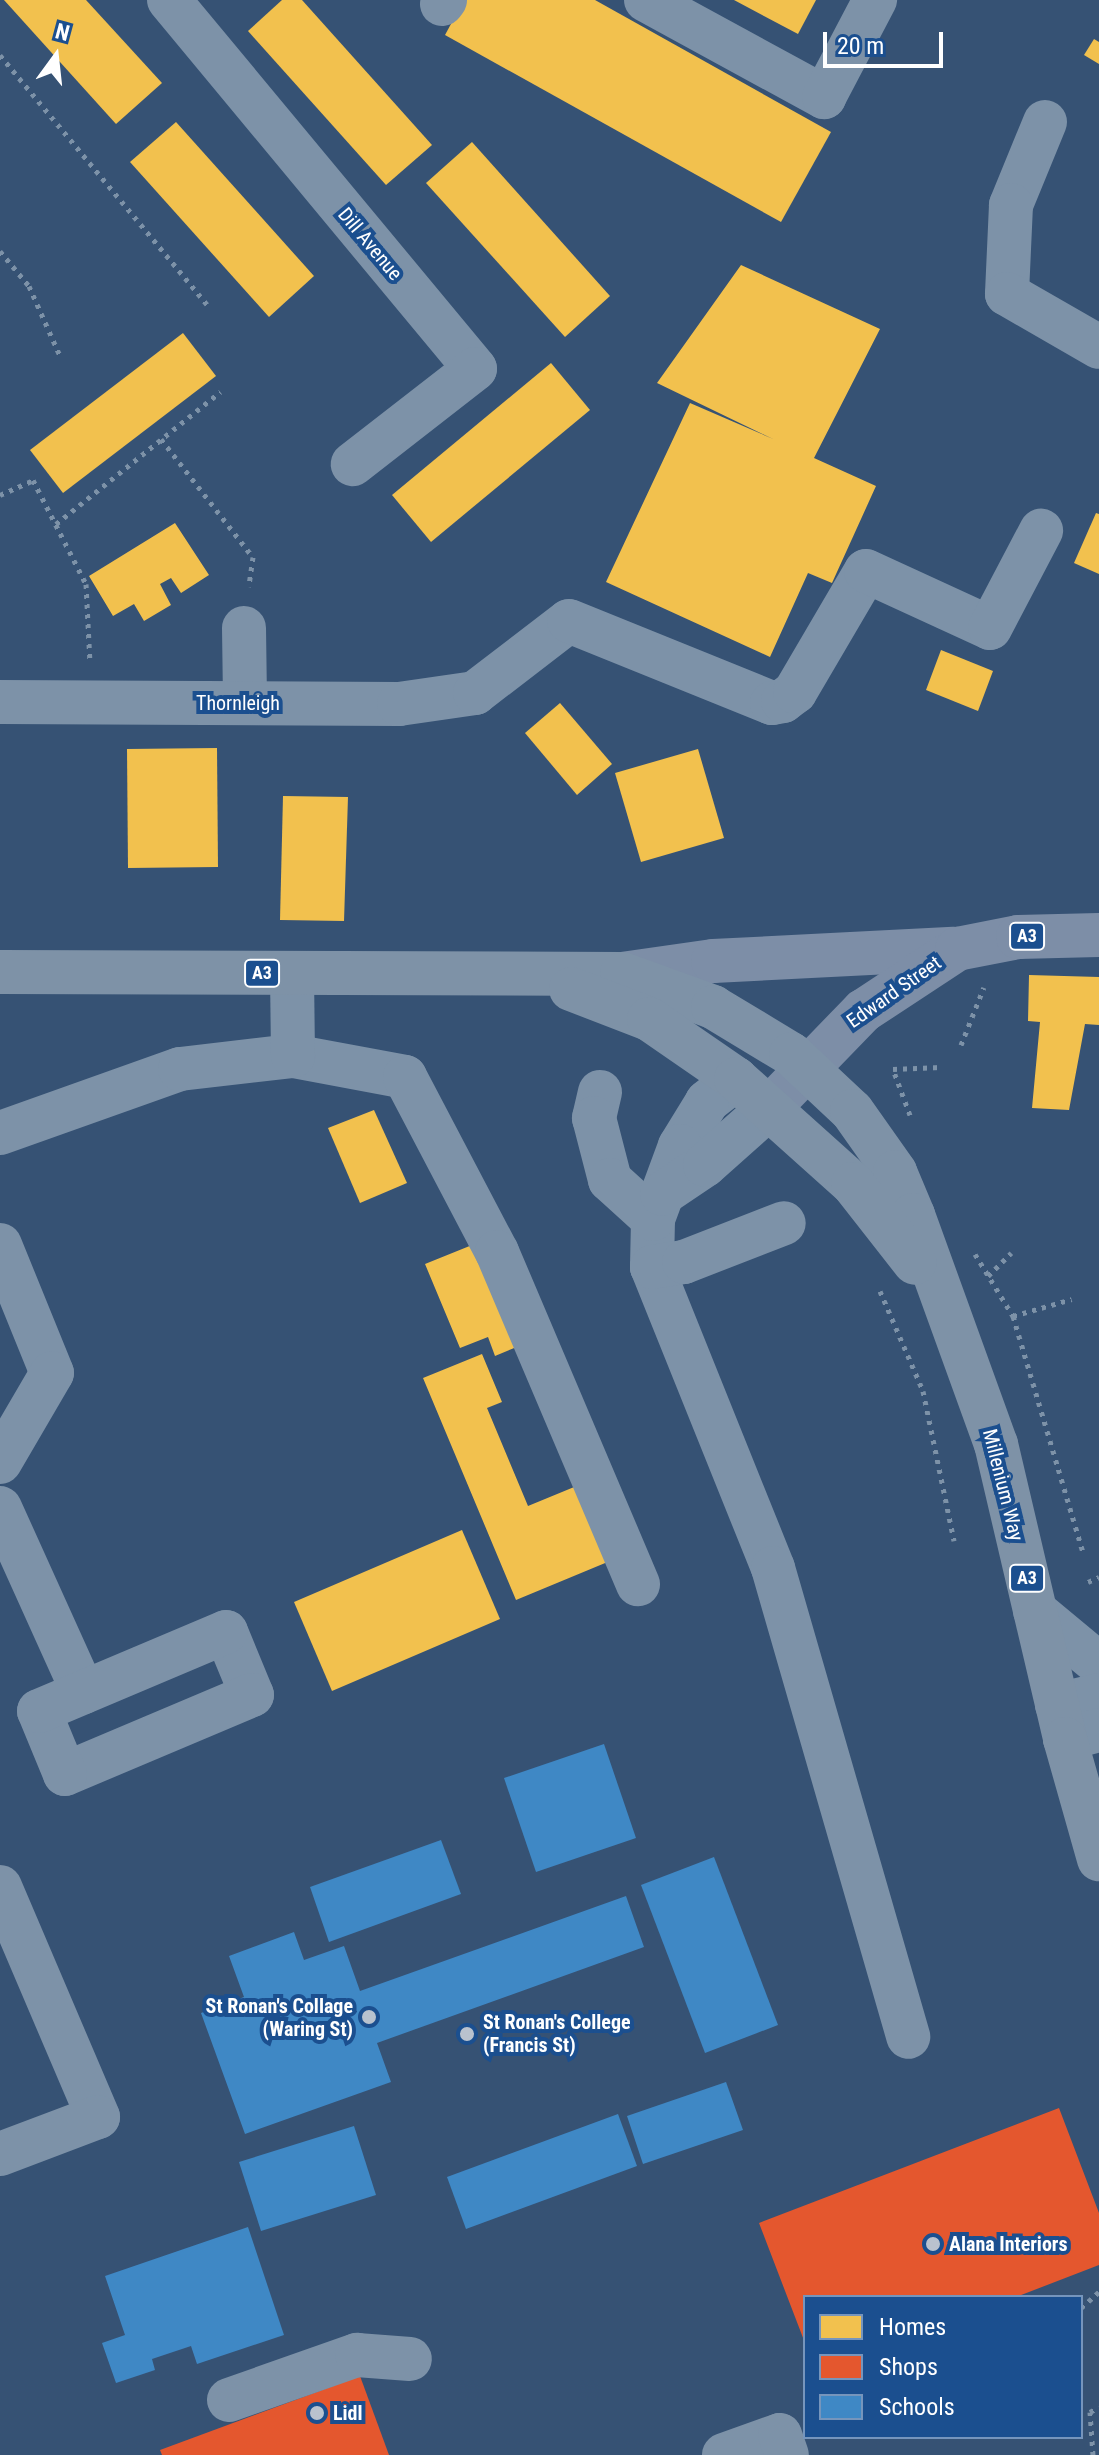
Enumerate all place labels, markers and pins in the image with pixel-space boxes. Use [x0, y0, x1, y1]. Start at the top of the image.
place label: St Ronan's Collage (Waring St) [206, 1994, 353, 2041]
marker: St Ronan's Collage (Waring St) [360, 2008, 378, 2026]
place label: St Ronan's College (Francis St) [483, 2010, 631, 2057]
marker: St Ronan's College (Francis St) [458, 2025, 476, 2043]
place label: Alana Interiors [949, 2232, 1068, 2256]
marker: Alana Interiors [924, 2235, 942, 2253]
place label: Lidl [333, 2401, 363, 2425]
marker: Lidl [308, 2404, 326, 2422]

